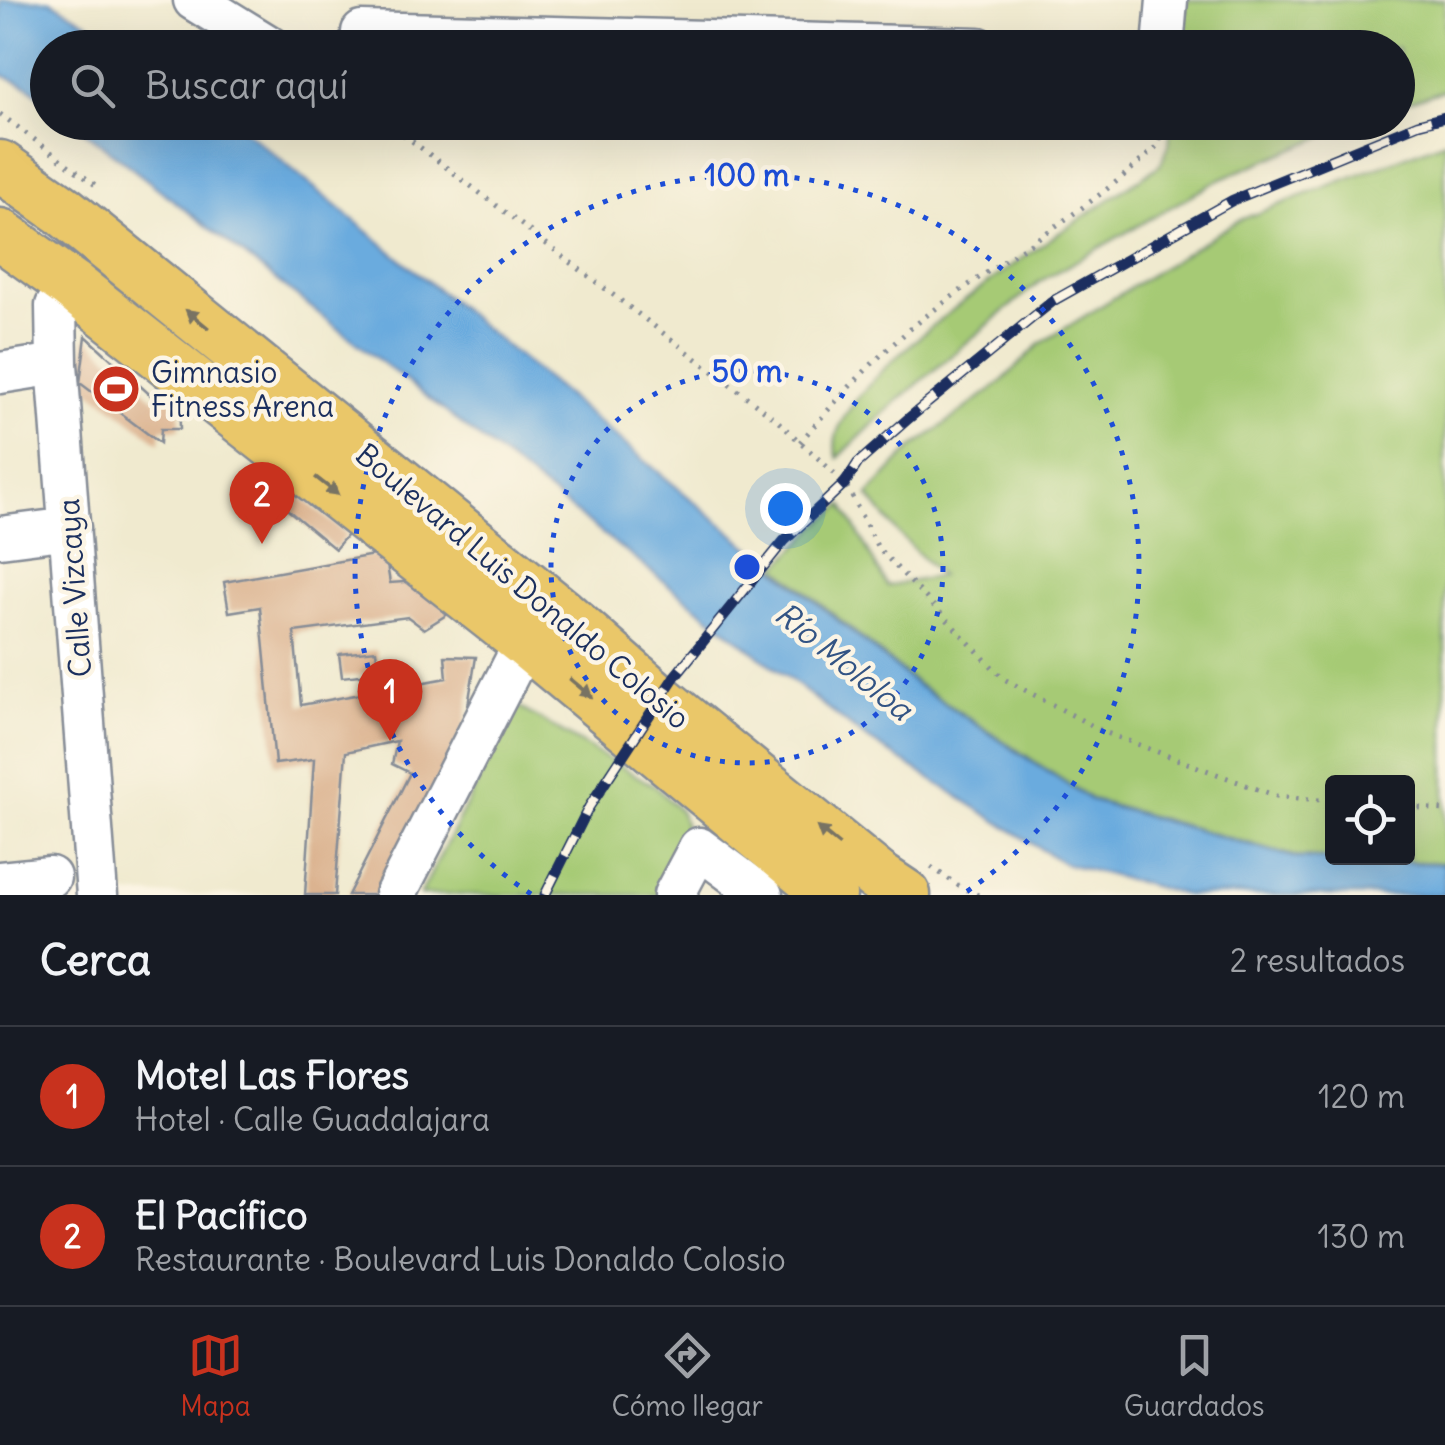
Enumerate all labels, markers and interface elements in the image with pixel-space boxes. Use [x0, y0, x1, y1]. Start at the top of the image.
search box [30, 30, 1415, 140]
icon: search [65, 58, 120, 113]
text: Buscar aquí [145, 62, 348, 109]
text: 100 m [705, 156, 789, 194]
one-way arrow [185, 309, 210, 330]
text: 50 m [712, 352, 782, 390]
place label: Gimnasio Fitness Arena [151, 353, 334, 425]
sports icon: Gimnasio Fitness Arena [90, 363, 142, 415]
street label: Boulevard Luis Donaldo Colosio [348, 435, 698, 737]
pin: 2 [230, 462, 294, 544]
one-way arrow [314, 475, 340, 496]
your location [760, 483, 811, 534]
street label: Calle Vizcaya [49, 497, 99, 679]
centre of rings [729, 549, 765, 585]
water label: Río Mololoa [767, 593, 922, 730]
pin: 1 [358, 658, 422, 741]
one-way arrow [569, 677, 594, 698]
map controls [1325, 775, 1415, 865]
button: locate [1325, 775, 1415, 865]
one-way arrow [815, 826, 840, 847]
text: Cerca [40, 934, 151, 986]
text: 2 resultados [1230, 940, 1405, 981]
text: Motel Las Flores [135, 1052, 409, 1099]
text: 1 [66, 1076, 79, 1117]
text: 120 m [1318, 1076, 1405, 1117]
text: Hotel · Calle Guadalajara [135, 1099, 490, 1140]
text: El Pacífico [135, 1192, 307, 1239]
text: 2 [64, 1216, 81, 1257]
text: 130 m [1317, 1216, 1405, 1257]
text: Restaurante · Boulevard Luis Donaldo Colosio [135, 1239, 786, 1280]
tab: Mapa [180, 1328, 251, 1424]
tab: Cómo llegar [612, 1328, 763, 1424]
tab: Guardados [1124, 1328, 1265, 1424]

